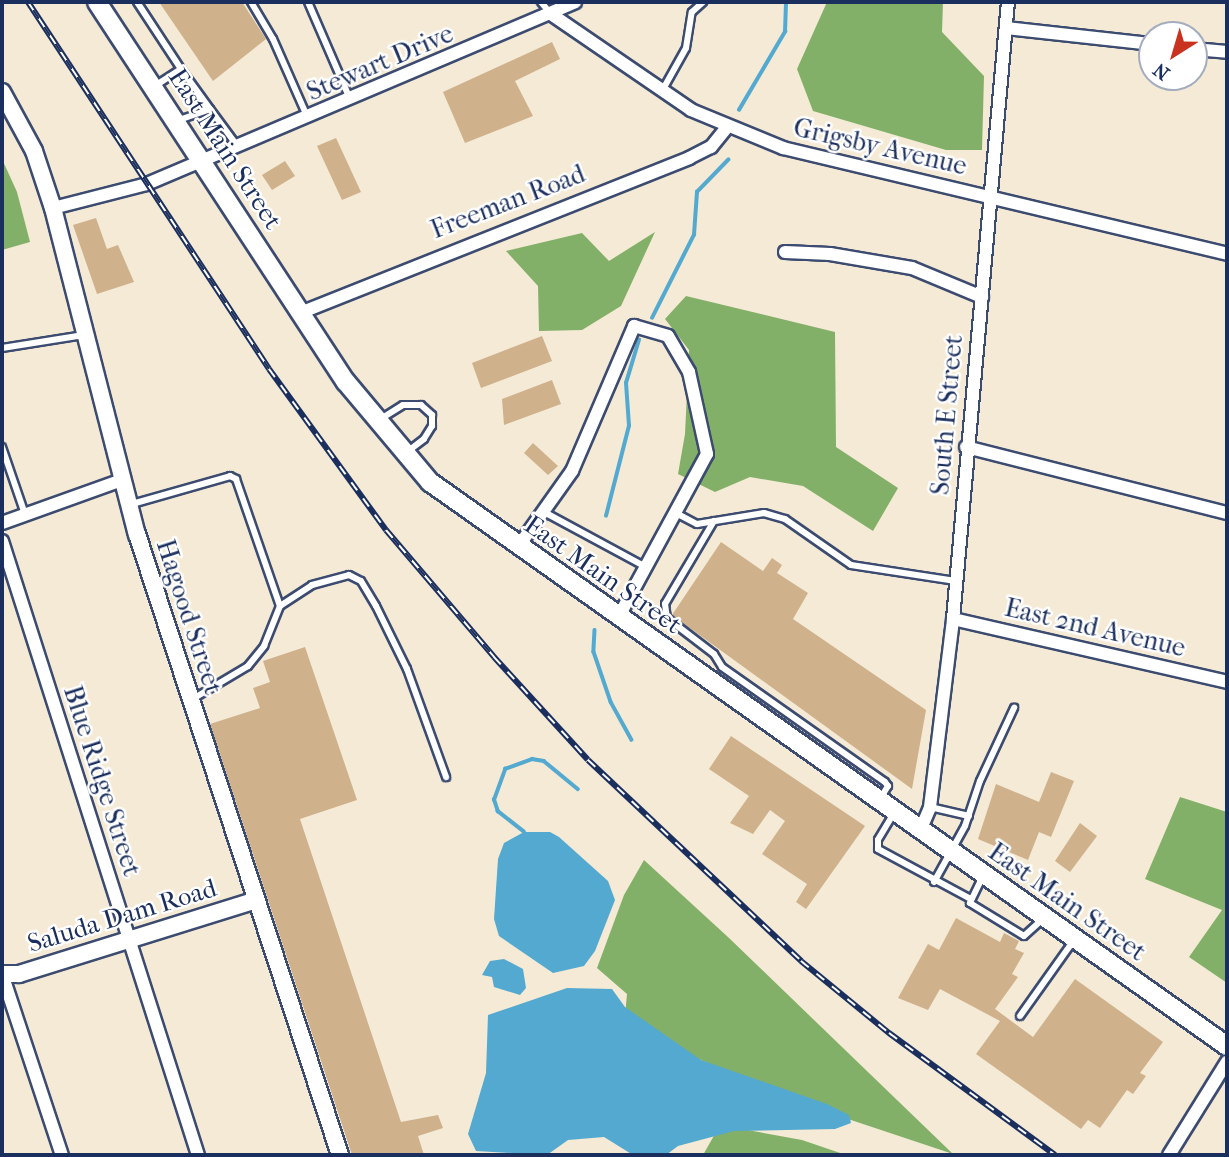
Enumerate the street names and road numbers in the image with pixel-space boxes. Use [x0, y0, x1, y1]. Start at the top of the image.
street label: Stewart Drive [302, 18, 458, 108]
street label: East Main Street [162, 63, 288, 235]
street label: Grigsby Avenue [790, 112, 970, 182]
street label: Freeman Road [426, 158, 590, 246]
street label: South E Street [924, 334, 970, 496]
street label: East Main Street [518, 509, 688, 641]
street label: Hagood Street [149, 536, 229, 698]
street label: East 2nd Avenue [1002, 592, 1188, 664]
street label: Blue Ridge Street [57, 682, 147, 880]
street label: East Main Street [982, 836, 1152, 968]
street label: Saluda Dam Road [24, 872, 220, 960]

